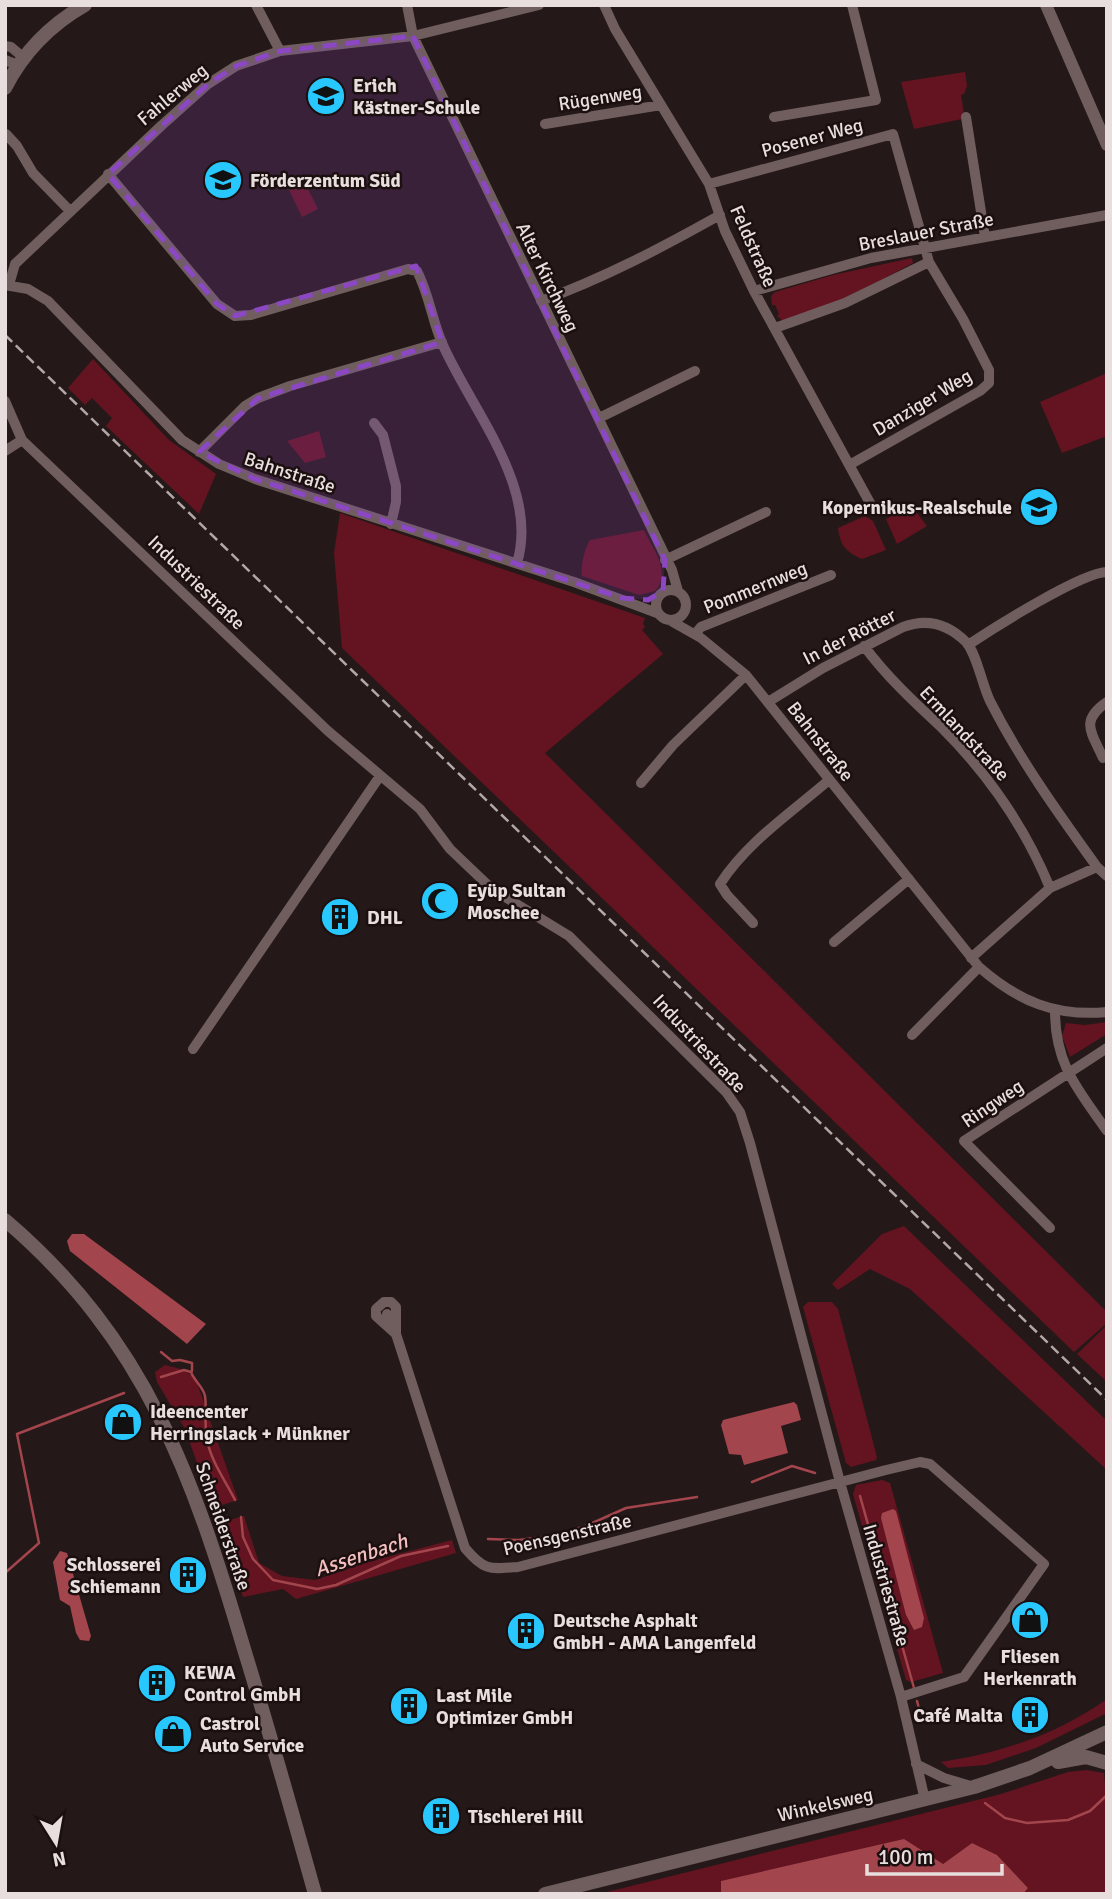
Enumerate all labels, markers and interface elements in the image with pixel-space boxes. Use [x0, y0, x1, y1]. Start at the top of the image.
street label: Fahlerweg [133, 58, 213, 131]
place label: Erich Kästner-Schule [353, 74, 480, 120]
school or university icon: Erich Kästner-Schule [305, 75, 347, 117]
street label: Rügenweg [557, 80, 644, 116]
street label: Posener Weg [759, 113, 866, 163]
school or university icon: Förderzentum Süd [202, 159, 244, 201]
place label: Förderzentum Süd [250, 169, 401, 193]
street label: Feldstraße [724, 202, 782, 291]
street label: Breslauer Straße [857, 207, 996, 257]
street label: Alter Kirchweg [510, 219, 584, 336]
street label: Danziger Weg [869, 364, 976, 442]
street label: Bahnstraße [241, 447, 338, 499]
school or university icon: Kopernikus-Realschule [1018, 486, 1060, 528]
place label: Kopernikus-Realschule [822, 496, 1012, 520]
street label: Industriestraße [143, 530, 250, 635]
street label: Pommernweg [700, 556, 811, 620]
street label: In der Rötter [799, 603, 900, 671]
street label: Ermlandstraße [914, 681, 1014, 786]
street label: Bahnstraße [782, 697, 859, 786]
place label: Eyüp Sultan Moschee [467, 879, 566, 925]
mosque icon: Eyüp Sultan Moschee [419, 880, 461, 922]
building icon: DHL [319, 896, 361, 938]
place label: DHL [367, 906, 403, 930]
street label: Industriestraße [647, 989, 751, 1098]
street label: Ringweg [957, 1074, 1028, 1133]
place label: Ideencenter Herringslack + Münkner [150, 1400, 350, 1446]
shop icon: Ideencenter Herringslack + Münkner [102, 1401, 144, 1443]
street label: Schneiderstraße [190, 1459, 256, 1594]
street label: Poensgenstraße [501, 1509, 634, 1561]
street label: Industriestraße [857, 1521, 915, 1649]
water label: Assenbach [311, 1528, 411, 1582]
place label: Schlosserei Schiemann [67, 1553, 161, 1599]
building icon: Schlosserei Schiemann [167, 1554, 209, 1596]
shop icon: Fliesen Herkenrath [1009, 1599, 1051, 1641]
place label: Deutsche Asphalt GmbH - AMA Langenfeld [553, 1609, 756, 1655]
building icon: Deutsche Asphalt GmbH - AMA Langenfeld [505, 1610, 547, 1652]
place label: Fliesen Herkenrath [983, 1645, 1077, 1691]
place label: KEWA Control GmbH [184, 1661, 301, 1707]
building icon: KEWA Control GmbH [136, 1662, 178, 1704]
place label: Last Mile Optimizer GmbH [436, 1684, 573, 1730]
building icon: Last Mile Optimizer GmbH [388, 1685, 430, 1727]
building icon: Café Malta [1009, 1694, 1051, 1736]
place label: Café Malta [913, 1704, 1003, 1728]
place label: Castrol Auto Service [200, 1712, 304, 1758]
shop icon: Castrol Auto Service [152, 1713, 194, 1755]
street label: Winkelsweg [775, 1782, 875, 1828]
building icon: Tischlerei Hill [420, 1795, 462, 1837]
place label: Tischlerei Hill [468, 1805, 583, 1829]
north arrow [21, 1808, 91, 1878]
scale bar [867, 1832, 1002, 1876]
text: 100 m [878, 1844, 933, 1870]
text: N [50, 1846, 68, 1872]

